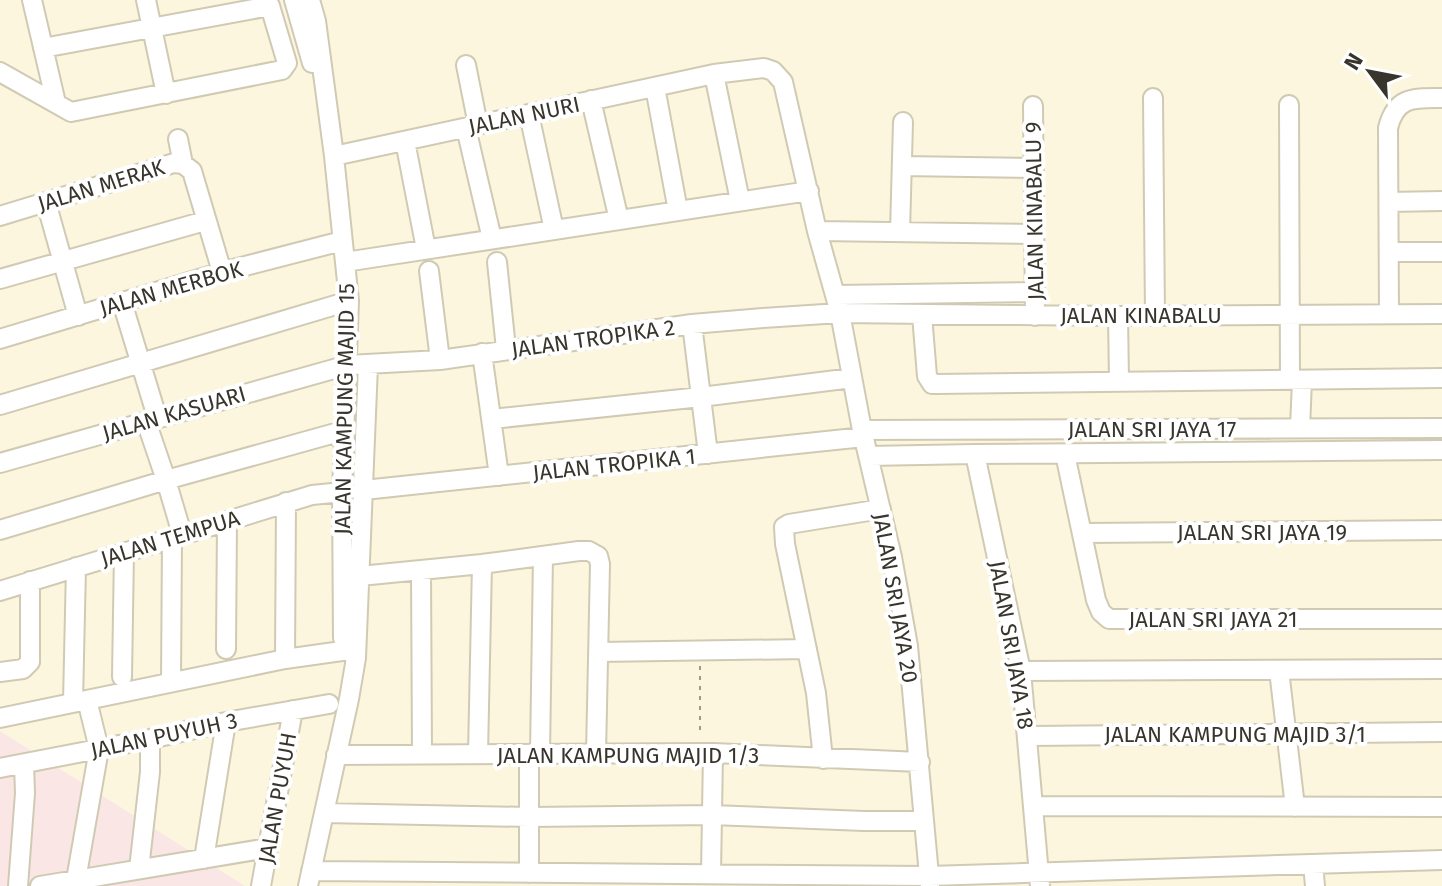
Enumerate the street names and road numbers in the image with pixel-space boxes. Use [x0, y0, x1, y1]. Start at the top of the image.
street label: JALAN NURI [466, 91, 582, 140]
street label: JALAN KINABALU 9 [1019, 121, 1050, 301]
street label: JALAN MERAK [34, 153, 168, 218]
street label: JALAN MERBOK [97, 255, 246, 322]
street label: JALAN KAMPUNG MAJID 15 [329, 283, 360, 535]
street label: JALAN KINABALU [1060, 302, 1222, 329]
street label: JALAN TROPIKA 2 [509, 314, 677, 363]
street label: JALAN KASUARI [99, 380, 249, 447]
street label: JALAN SRI JAYA 17 [1068, 416, 1236, 443]
street label: JALAN TROPIKA 1 [531, 443, 697, 486]
street label: JALAN TEMPUA [97, 504, 243, 572]
street label: JALAN SRI JAYA 20 [867, 511, 924, 685]
street label: JALAN SRI JAYA 19 [1177, 519, 1347, 546]
street label: JALAN SRI JAYA 18 [983, 559, 1040, 731]
street label: JALAN SRI JAYA 21 [1129, 606, 1297, 633]
street label: JALAN PUYUH 3 [88, 707, 240, 764]
street label: JALAN KAMPUNG MAJID 3/1 [1104, 721, 1366, 748]
street label: JALAN PUYUH [253, 730, 302, 866]
street label: JALAN KAMPUNG MAJID 1/3 [497, 742, 759, 769]

